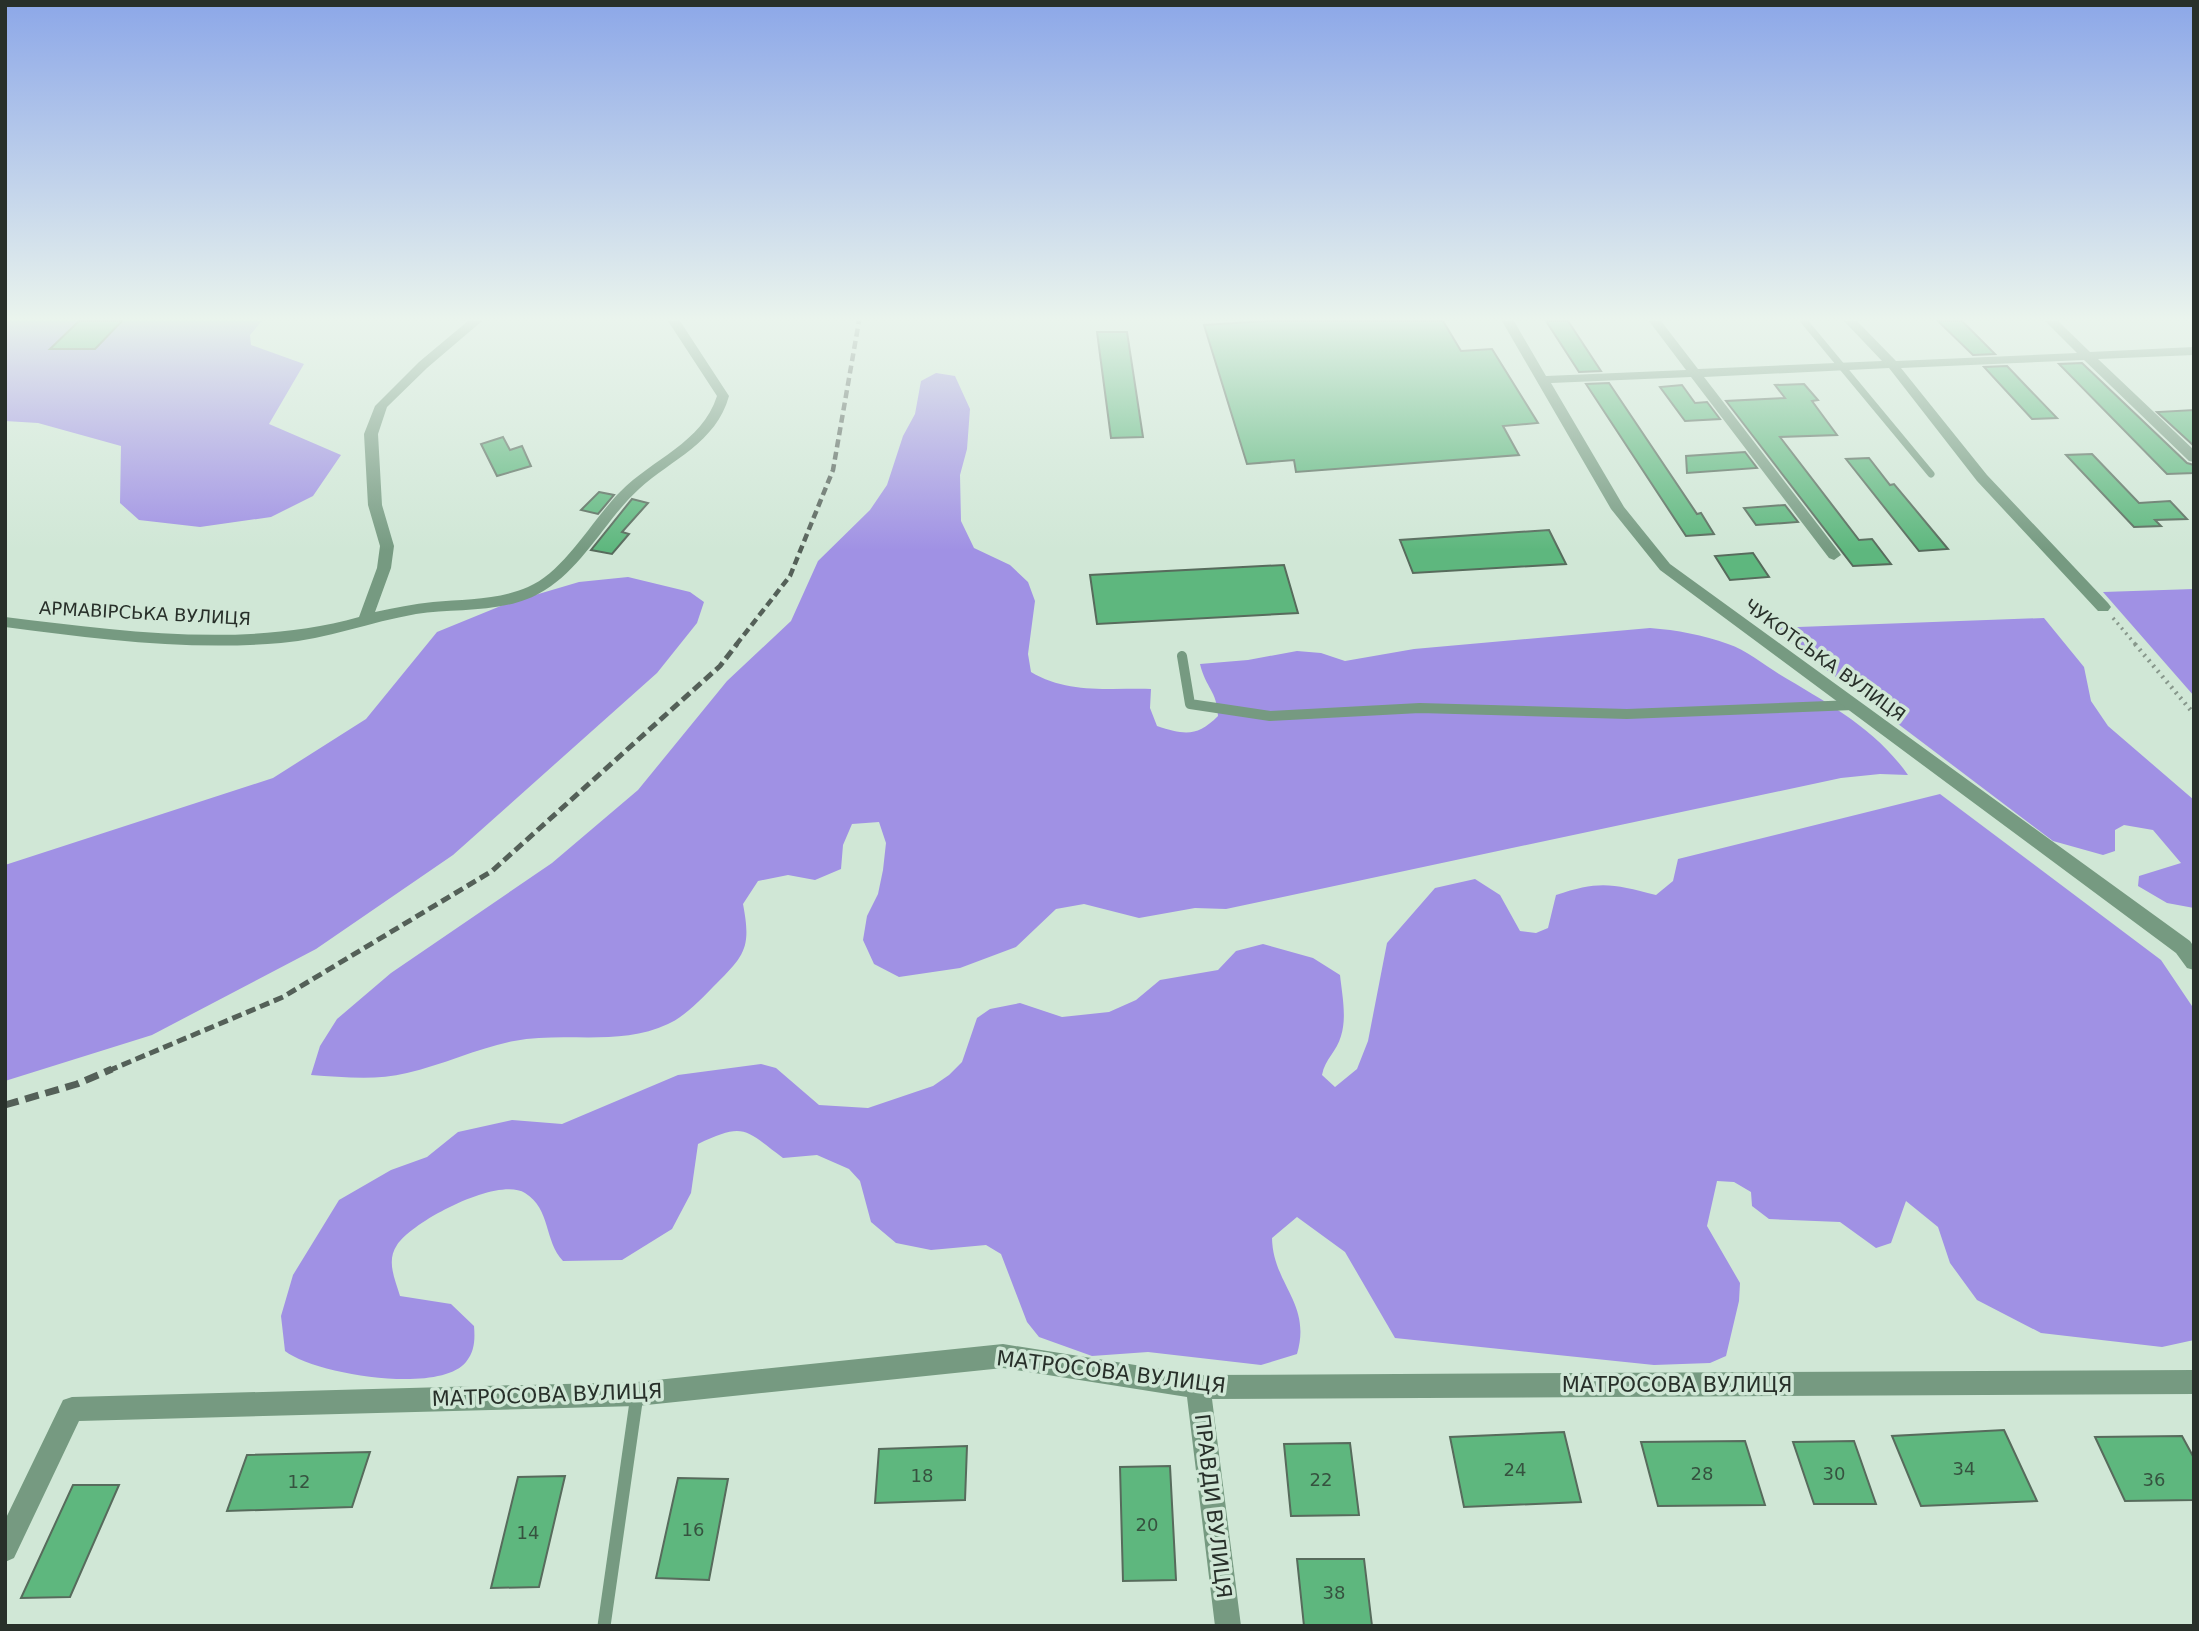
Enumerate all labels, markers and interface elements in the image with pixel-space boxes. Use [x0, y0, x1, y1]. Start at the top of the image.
street label: ЧУКОТСЬКА ВУЛИЦЯ [1740, 595, 1910, 725]
street label: АРМАВІРСЬКА ВУЛИЦЯ [39, 597, 251, 629]
street label: МАТРОСОВА ВУЛИЦЯ [995, 1346, 1227, 1398]
street label: МАТРОСОВА ВУЛИЦЯ [1562, 1373, 1792, 1397]
street label: МАТРОСОВА ВУЛИЦЯ [431, 1379, 663, 1411]
street label: ПРАВДИ ВУЛИЦЯ [1190, 1412, 1236, 1600]
house number: 34 [1953, 1458, 1975, 1479]
house number: 24 [1504, 1459, 1526, 1480]
house number: 28 [1691, 1463, 1713, 1484]
house number: 30 [1823, 1463, 1845, 1484]
house number: 18 [911, 1465, 933, 1486]
house number: 22 [1310, 1469, 1332, 1490]
house number: 36 [2143, 1469, 2165, 1490]
house number: 12 [288, 1471, 310, 1492]
house number: 20 [1136, 1514, 1158, 1535]
house number: 16 [682, 1519, 704, 1540]
house number: 14 [517, 1522, 539, 1543]
house number: 38 [1323, 1582, 1345, 1603]

